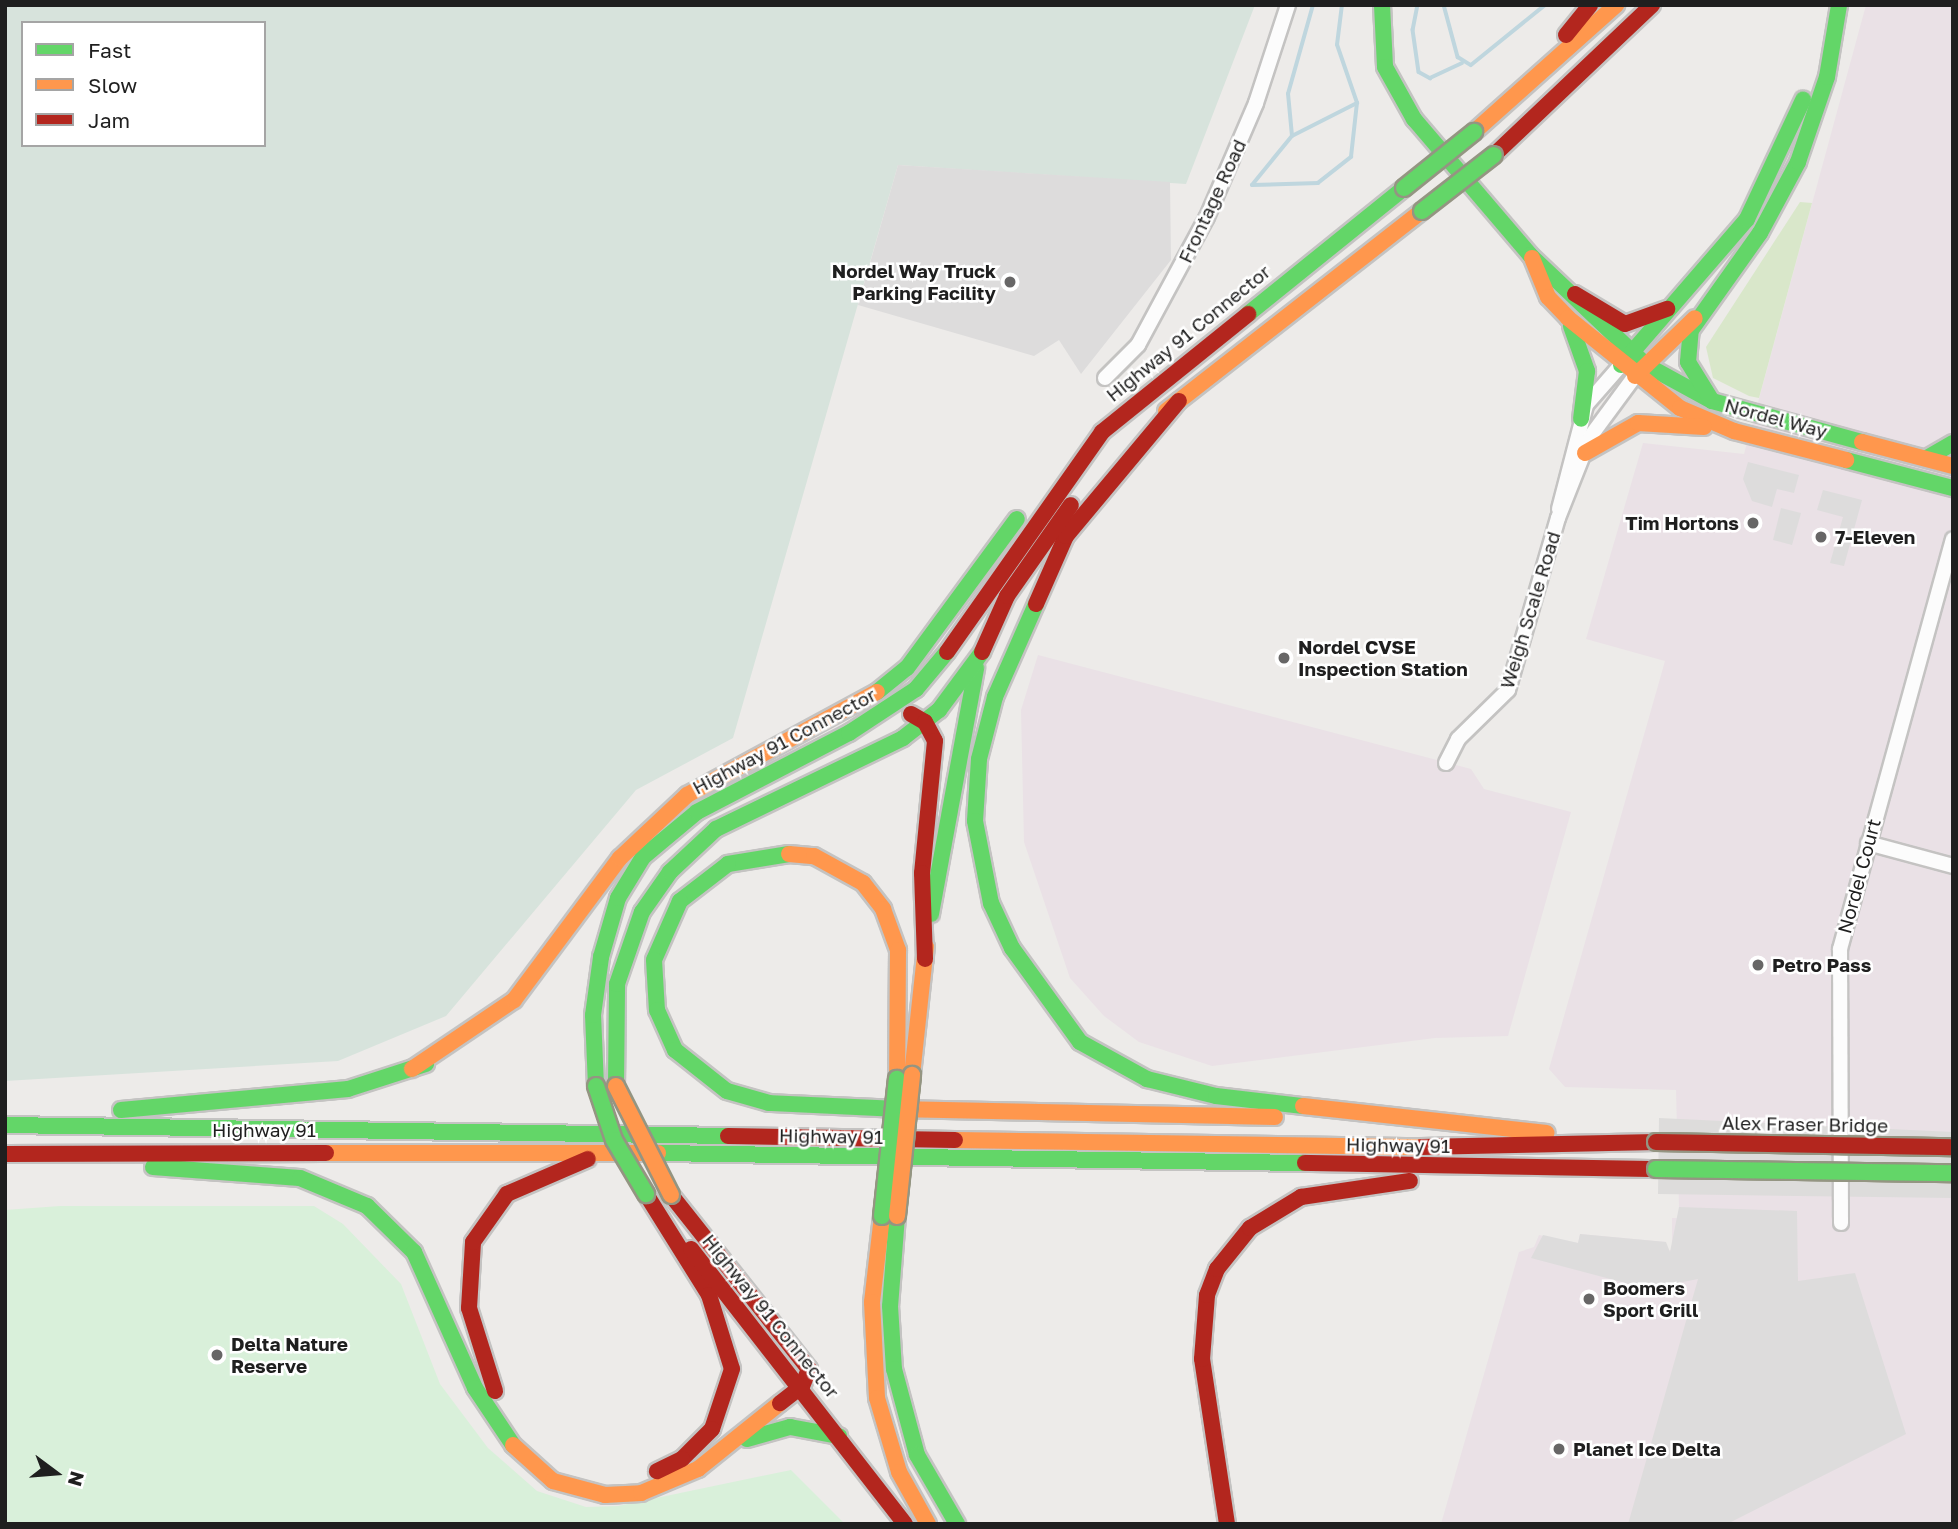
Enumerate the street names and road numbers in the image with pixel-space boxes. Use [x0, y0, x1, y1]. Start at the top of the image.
street label: Frontage Road [1173, 136, 1251, 266]
street label: Highway 91 Connector [1101, 260, 1275, 406]
street label: Nordel Way [1722, 393, 1830, 443]
street label: Weigh Scale Road [1495, 529, 1565, 691]
street label: Highway 91 Connector [688, 683, 880, 799]
street label: Nordel Court [1833, 816, 1885, 936]
street label: Alex Fraser Bridge [1722, 1111, 1888, 1137]
street label: Highway 91 [212, 1119, 316, 1141]
street label: Highway 91 [779, 1124, 883, 1148]
street label: Highway 91 [1346, 1133, 1450, 1157]
street label: Highway 91 Connector [698, 1229, 844, 1403]

